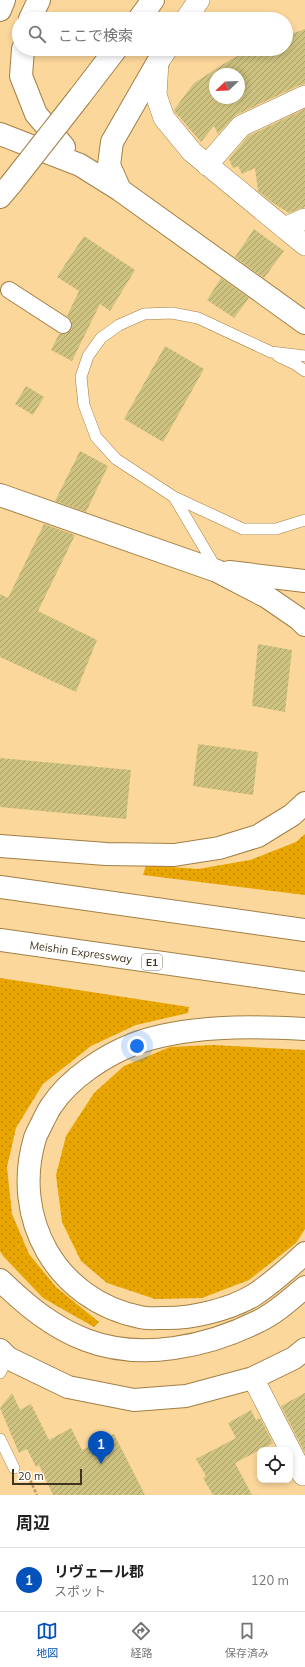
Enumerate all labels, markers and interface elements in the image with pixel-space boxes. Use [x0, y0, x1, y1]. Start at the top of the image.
search box [12, 12, 293, 56]
icon: search [26, 23, 48, 45]
text: ここで検索 [58, 26, 133, 45]
north arrow [209, 68, 245, 104]
street label: Meishin Expressway [29, 938, 133, 966]
road number: E1 [142, 954, 162, 970]
your location [127, 1036, 147, 1056]
pin: 1 [88, 1431, 114, 1464]
map controls [257, 1447, 293, 1483]
button: locate [257, 1447, 293, 1483]
scale bar [12, 1467, 82, 1486]
text: 20 m [18, 1469, 44, 1483]
text: 周辺 [16, 1512, 50, 1533]
text: リヴェール郡 [54, 1562, 144, 1581]
text: 1 [25, 1572, 33, 1588]
text: 120 m [251, 1572, 289, 1588]
text: スポット [54, 1583, 106, 1599]
tab: 地図 [36, 1620, 58, 1660]
tab: 経路 [130, 1620, 152, 1660]
tab: 保存済み [225, 1620, 269, 1660]

